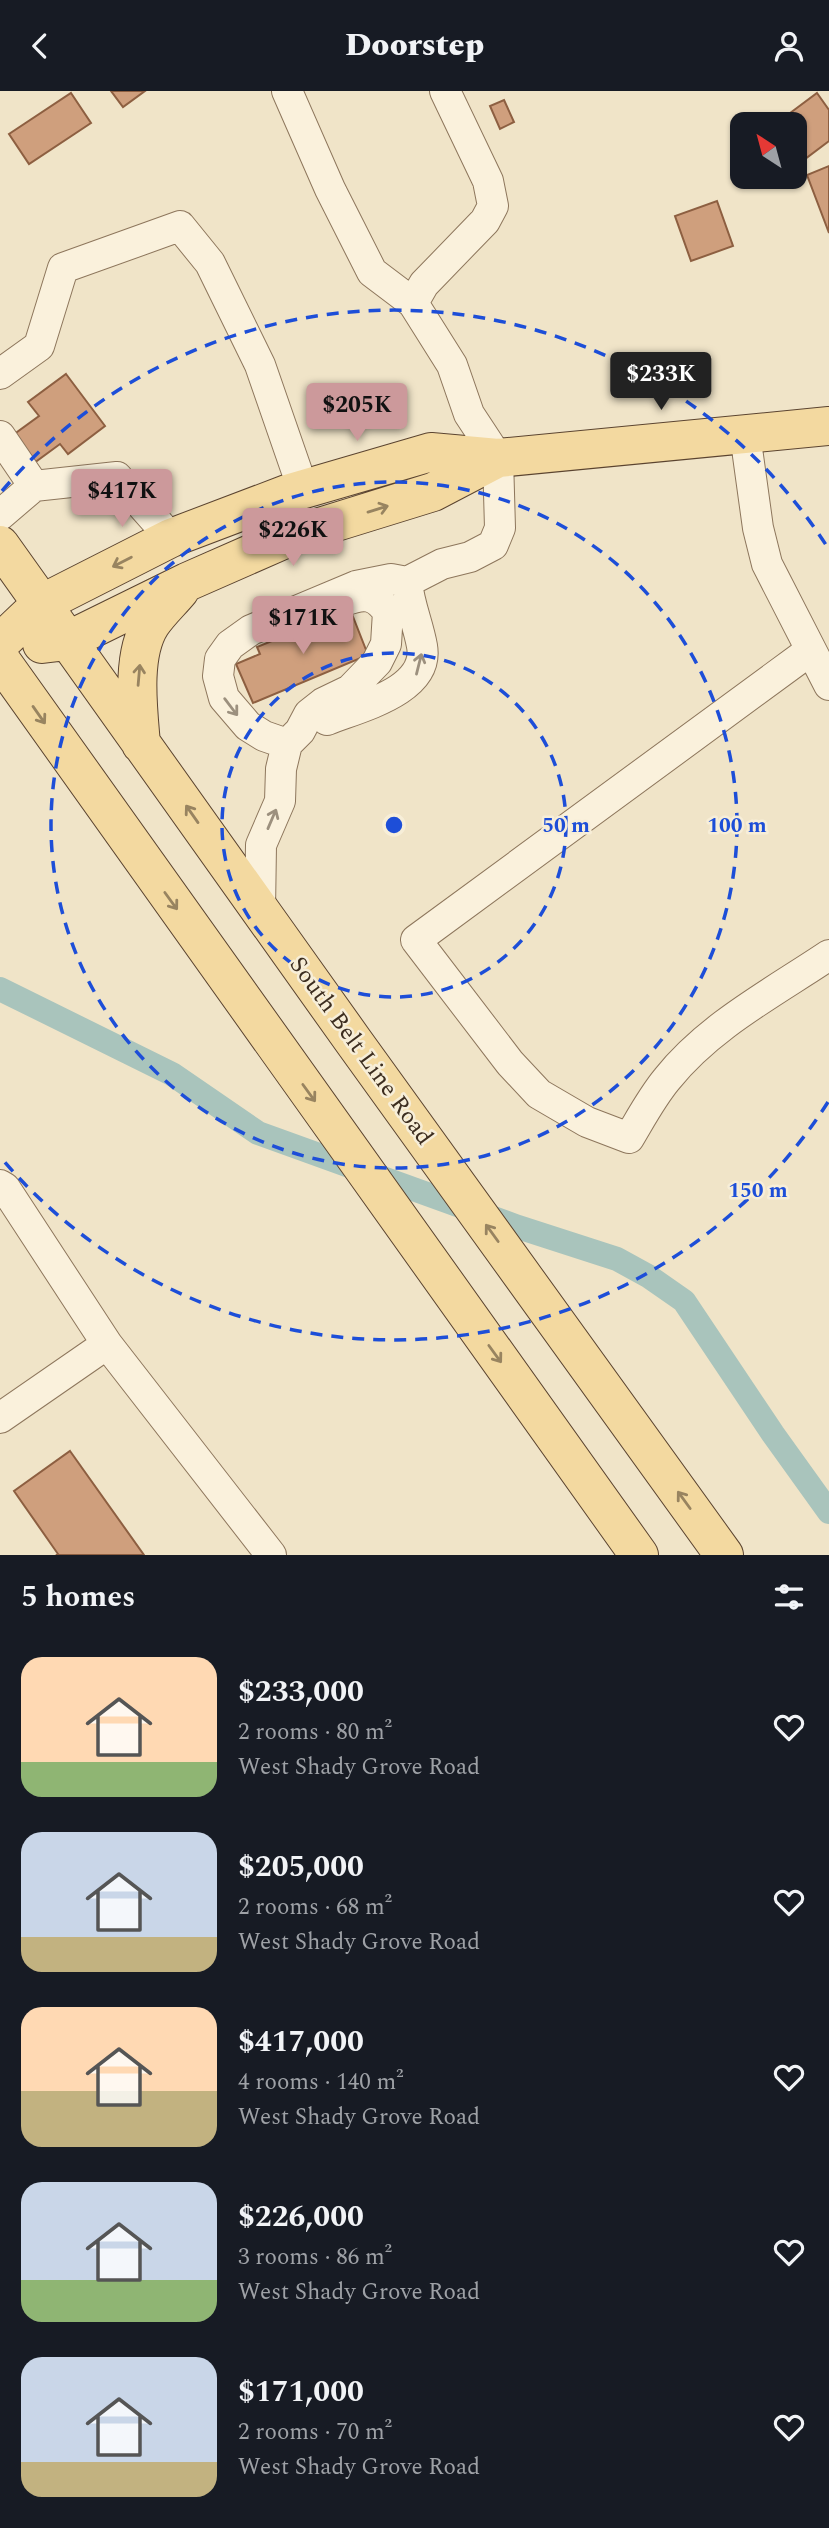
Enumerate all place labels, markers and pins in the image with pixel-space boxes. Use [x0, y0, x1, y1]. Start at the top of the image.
pin: $233K [612, 353, 710, 412]
pin: $205K [308, 383, 406, 443]
pin: $417K [73, 469, 171, 529]
pin: $226K [244, 509, 342, 568]
pin: $171K [254, 596, 352, 656]
centre of rings [382, 813, 406, 837]

